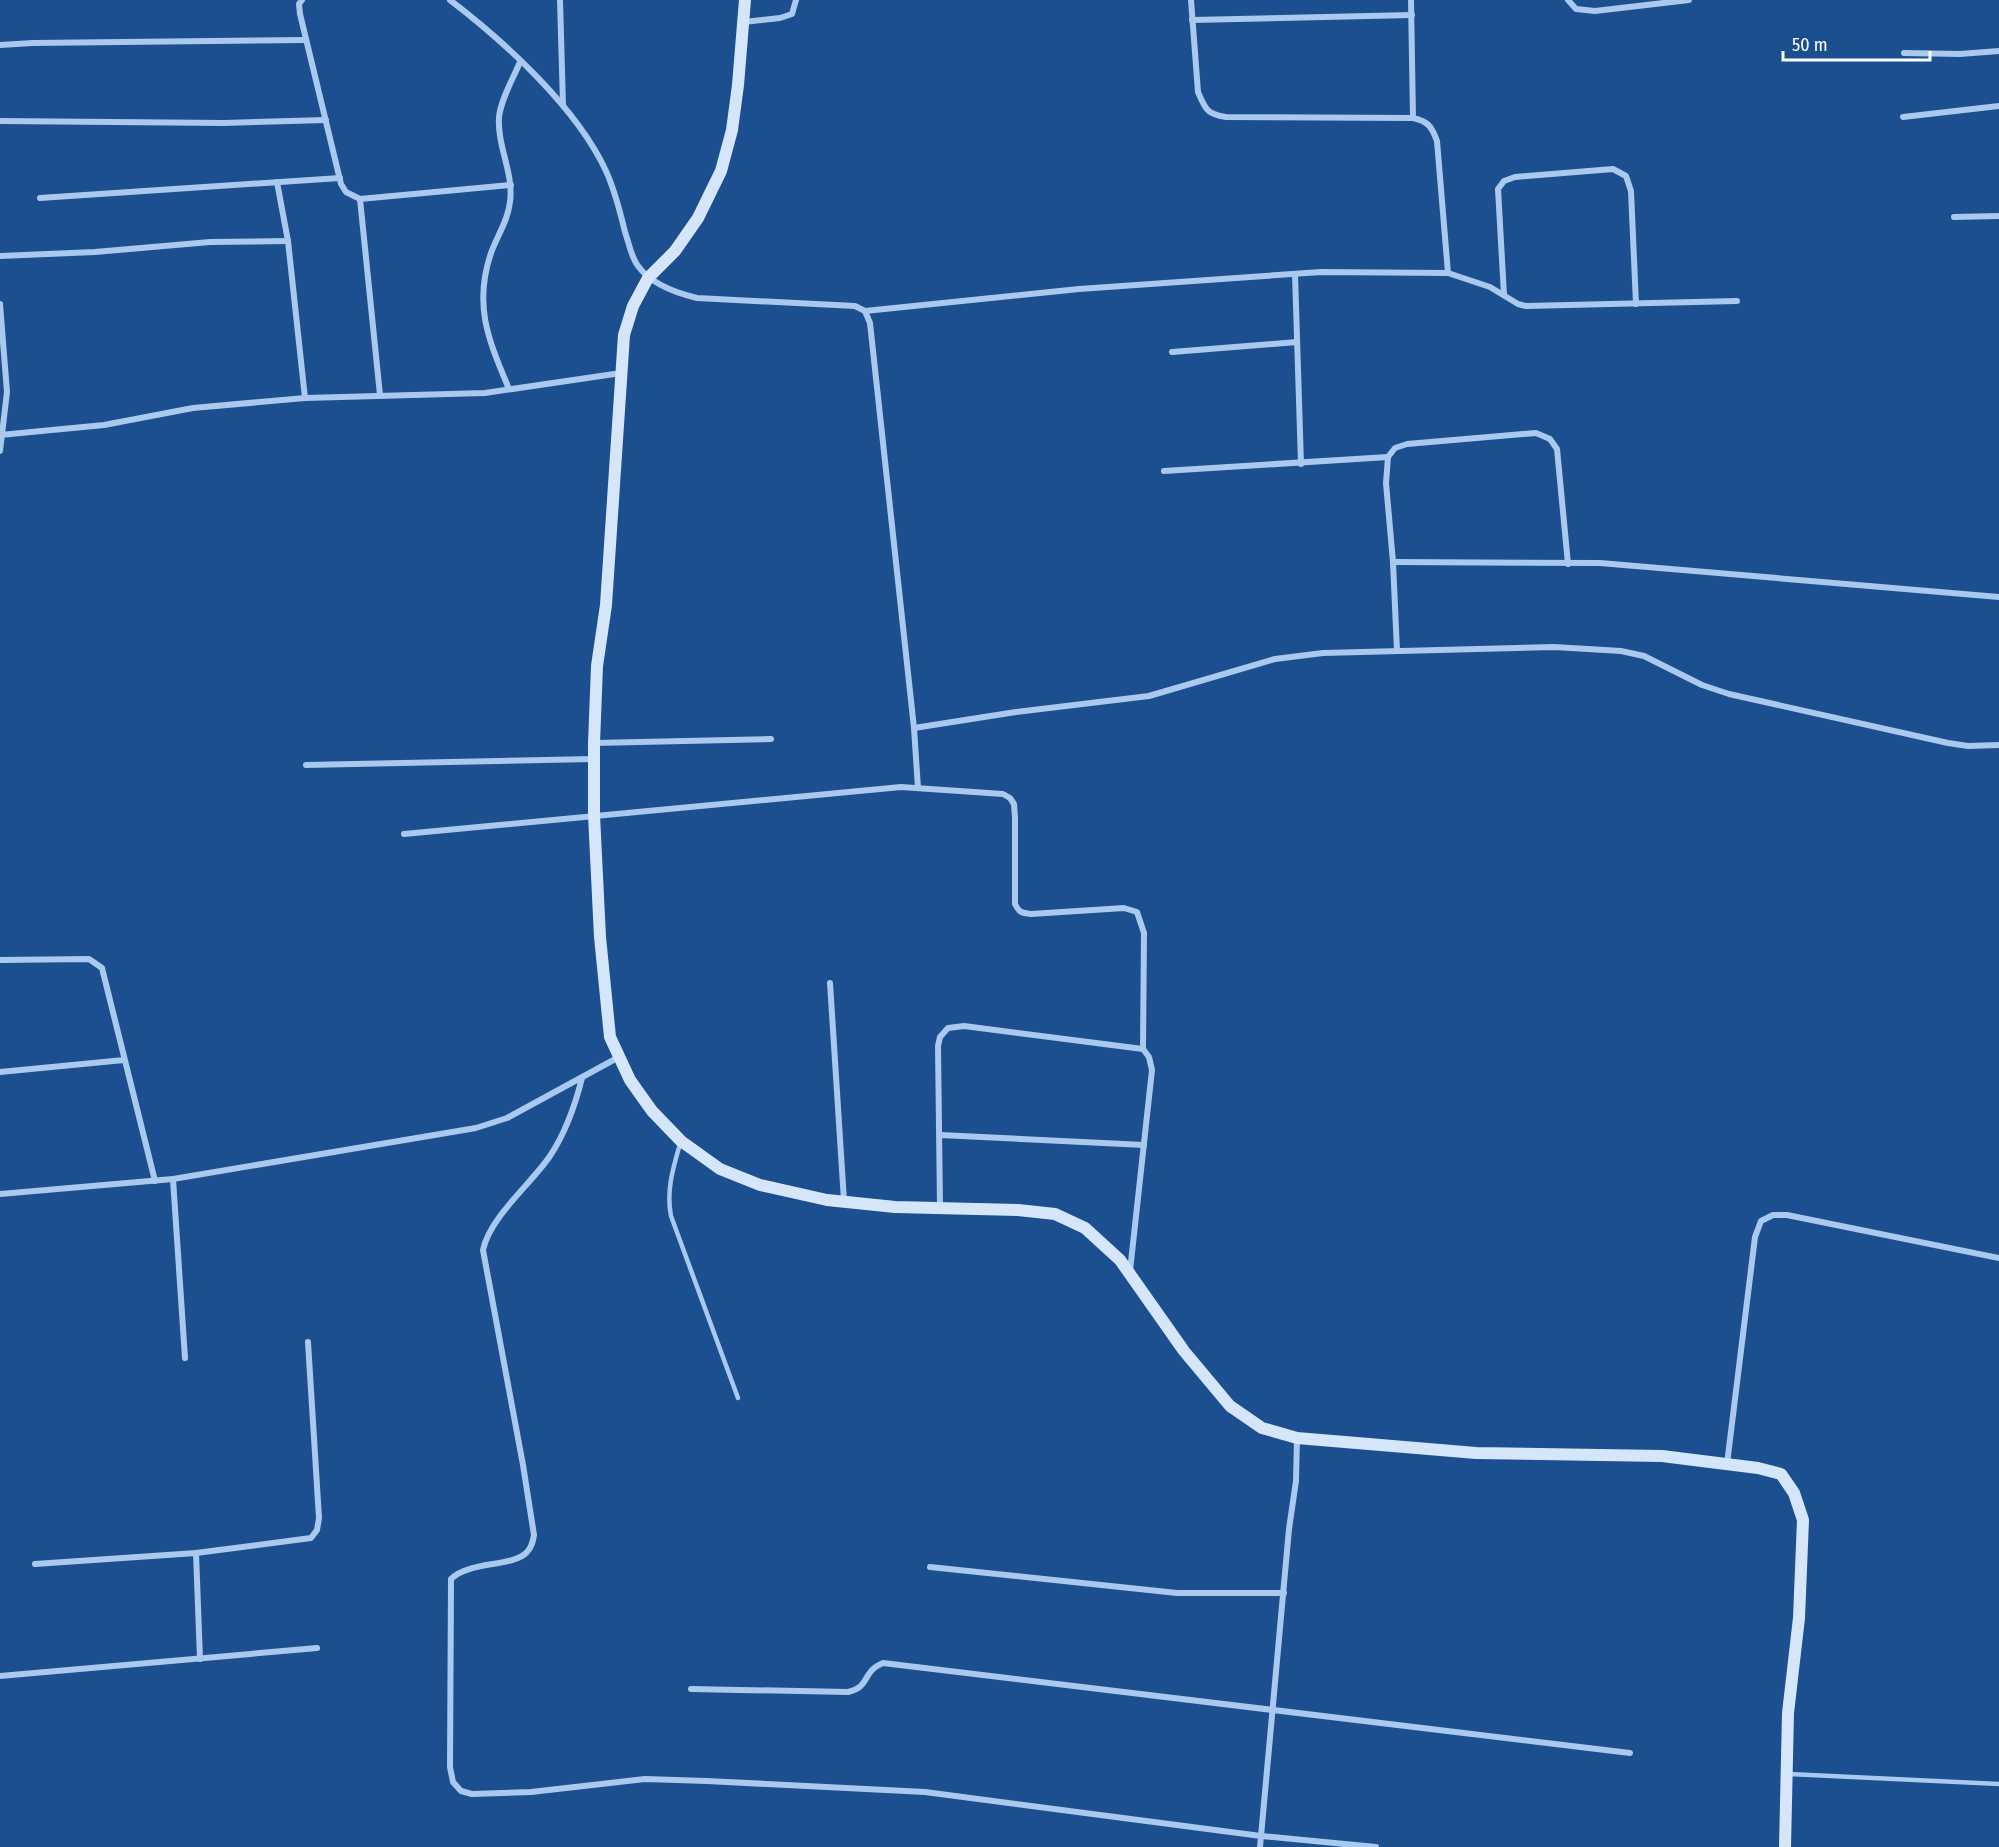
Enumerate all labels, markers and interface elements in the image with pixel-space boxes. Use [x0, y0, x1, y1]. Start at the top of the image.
scale bar [1783, 24, 1930, 62]
text: 50 m [1792, 34, 1828, 56]

